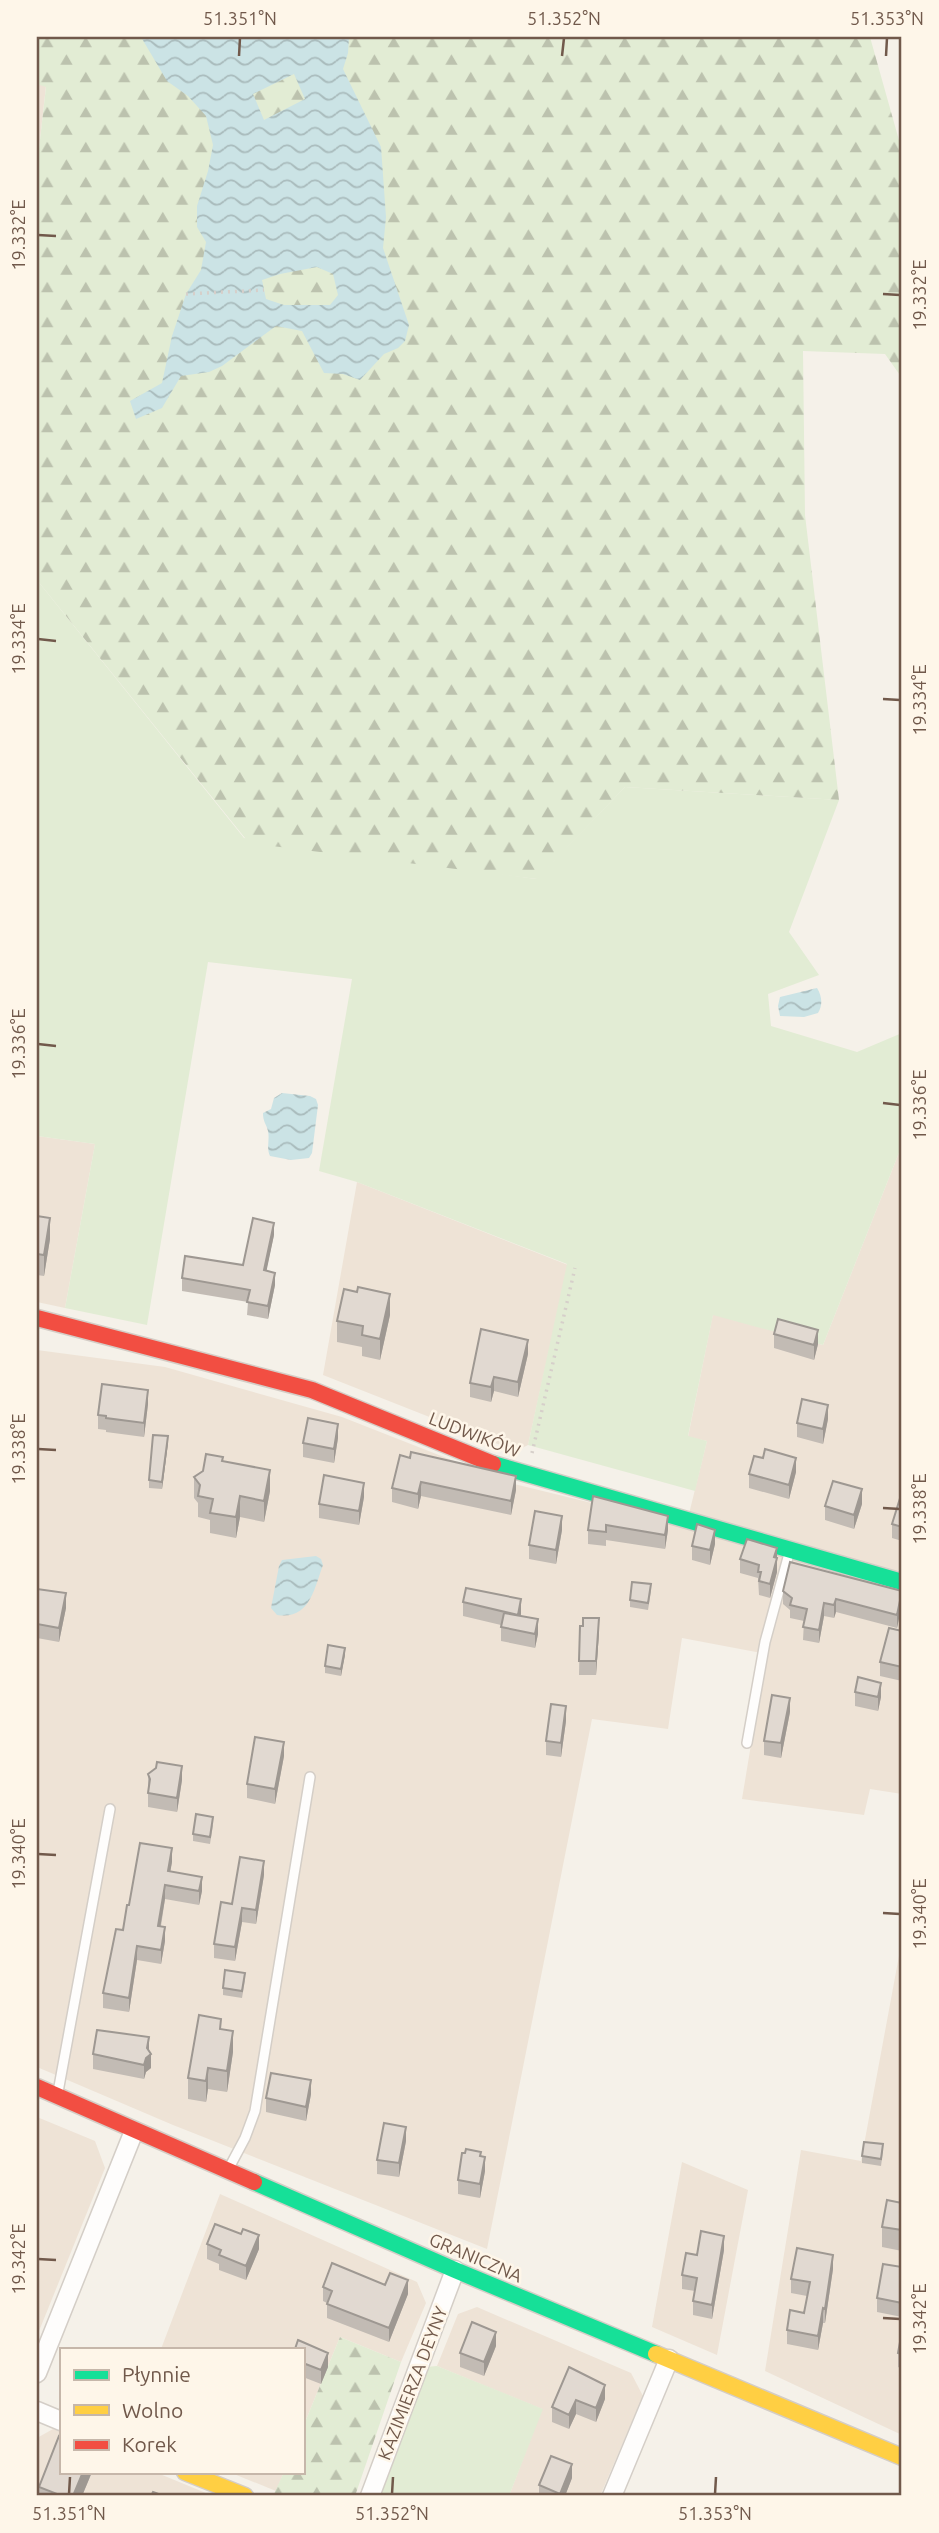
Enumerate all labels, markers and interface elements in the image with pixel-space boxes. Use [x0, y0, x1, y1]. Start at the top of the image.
text: 51.351°N [203, 8, 277, 28]
text: 51.352°N [527, 8, 601, 28]
text: 51.353°N [850, 8, 924, 28]
text: 19.332°E [8, 199, 28, 271]
text: 19.332°E [909, 259, 929, 331]
text: 19.334°E [8, 603, 28, 675]
text: 19.334°E [909, 664, 929, 736]
text: 19.336°E [8, 1008, 28, 1080]
text: 19.336°E [909, 1069, 929, 1141]
street label: LUDWIKÓW [427, 1407, 524, 1461]
text: 19.338°E [8, 1413, 28, 1485]
text: 19.338°E [909, 1473, 929, 1545]
text: 19.340°E [8, 1818, 28, 1890]
text: 19.340°E [909, 1878, 929, 1950]
text: 19.342°E [8, 2223, 28, 2295]
street label: GRANICZNA [427, 2228, 526, 2286]
text: 19.342°E [909, 2283, 929, 2355]
street label: KAZIMIERZA DEYNY [373, 2303, 451, 2463]
legend [60, 2348, 304, 2474]
text: Płynnie [122, 2362, 191, 2386]
text: Wolno [122, 2398, 183, 2422]
text: Korek [122, 2432, 177, 2456]
text: 51.351°N [32, 2503, 106, 2523]
text: 51.352°N [355, 2503, 429, 2523]
text: 51.353°N [678, 2503, 752, 2523]

